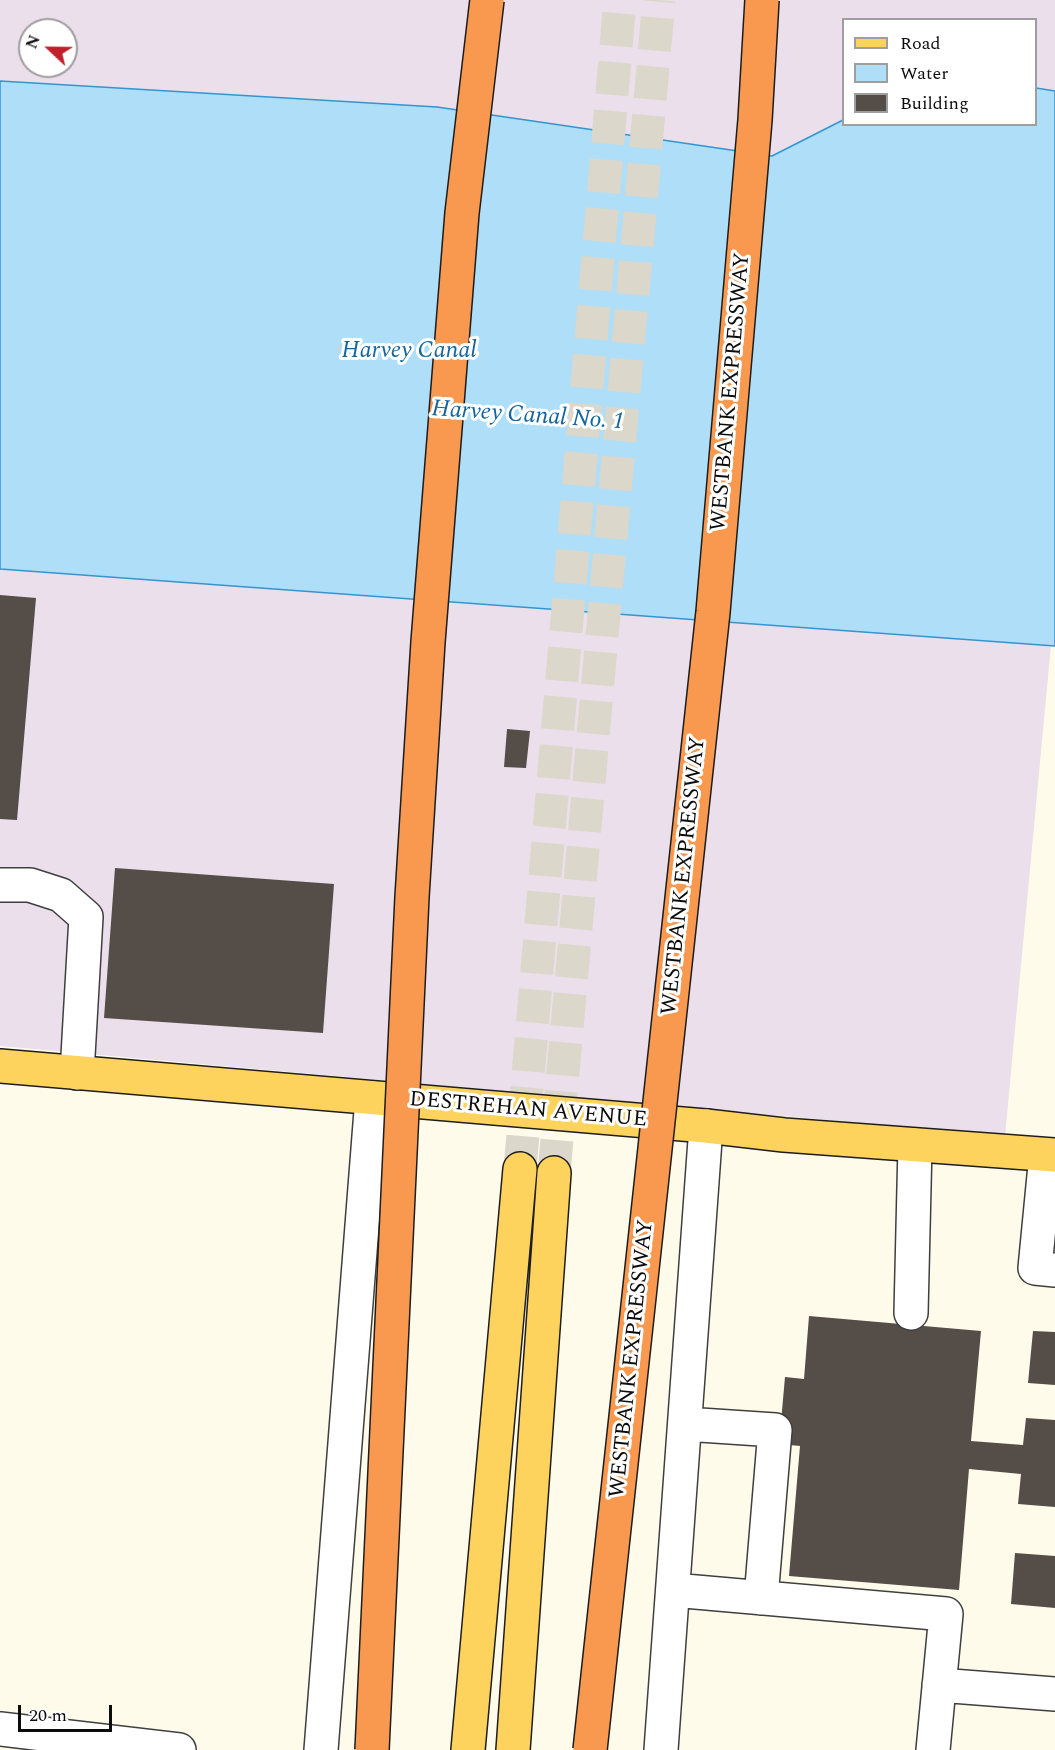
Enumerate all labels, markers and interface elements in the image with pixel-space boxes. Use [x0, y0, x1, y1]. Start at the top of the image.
north arrow [18, 18, 78, 78]
legend [842, 18, 1037, 126]
text: Road [900, 30, 941, 57]
text: N [20, 31, 47, 53]
text: Water [900, 60, 948, 87]
text: Building [900, 90, 969, 117]
street label: WESTBANK EXPRESSWAY [707, 251, 757, 533]
water label: Harvey Canal [341, 338, 477, 366]
water label: Harvey Canal No. 1 [430, 396, 626, 438]
street label: WESTBANK EXPRESSWAY [657, 735, 713, 1017]
street label: DESTREHAN AVENUE [408, 1087, 648, 1135]
street label: WESTBANK EXPRESSWAY [605, 1218, 661, 1500]
scale bar [21, 1693, 116, 1731]
text: 20 m [29, 1702, 67, 1729]

